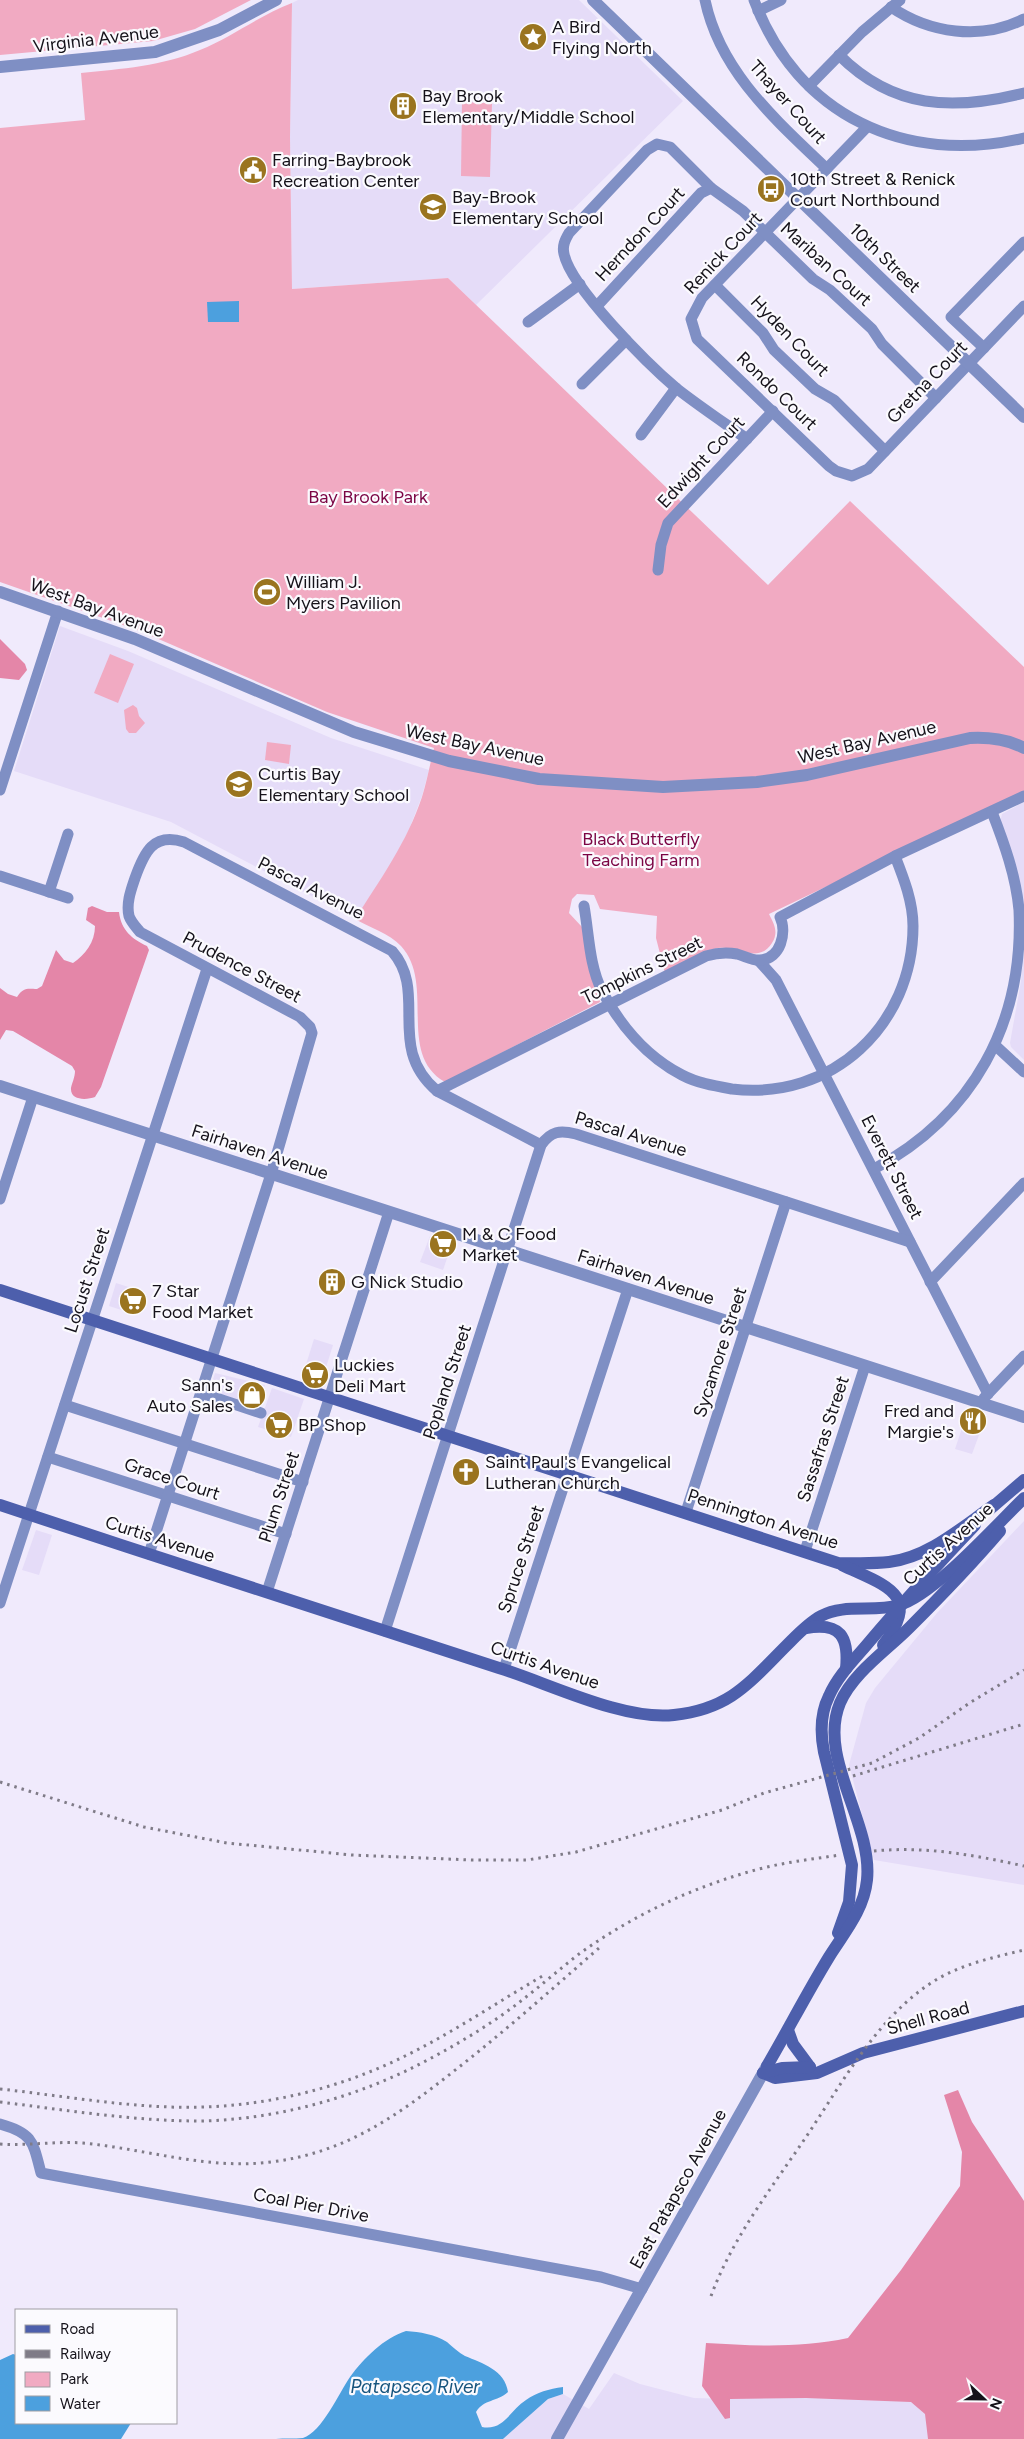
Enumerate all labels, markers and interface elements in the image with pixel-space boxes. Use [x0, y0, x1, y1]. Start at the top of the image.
place label: A Bird Flying North [552, 16, 652, 59]
street label: Virginia Avenue [32, 20, 160, 58]
place icon: A Bird Flying North [518, 22, 548, 52]
street label: Thayer Court [745, 56, 831, 149]
place label: Bay Brook Elementary/Middle School [422, 85, 635, 128]
building icon: Bay Brook Elementary/Middle School [388, 91, 418, 121]
place label: Farring-Baybrook Recreation Center [272, 149, 419, 192]
public building icon: Farring-Baybrook Recreation Center [238, 155, 268, 185]
place label: 10th Street & Renick Court Northbound [790, 168, 955, 211]
bus stop icon: 10th Street & Renick Court Northbound [756, 174, 786, 204]
street label: Herndon Court [591, 182, 690, 286]
place label: Bay-Brook Elementary School [452, 186, 603, 229]
school or university icon: Bay-Brook Elementary School [418, 192, 448, 222]
street label: Renick Court [679, 207, 767, 299]
street label: Mariban Court [776, 217, 876, 311]
street label: 10th Street [845, 219, 925, 298]
street label: Hyden Court [746, 291, 834, 381]
street label: Gretna Court [882, 336, 972, 428]
street label: Rondo Court [732, 347, 822, 435]
street label: Edwight Court [653, 411, 749, 513]
park label: Bay Brook Park [308, 486, 428, 508]
place label: William J. Myers Pavilion [286, 571, 401, 614]
street label: West Bay Avenue [27, 574, 167, 642]
sports icon: William J. Myers Pavilion [252, 577, 282, 607]
street label: West Bay Avenue [796, 715, 938, 769]
street label: West Bay Avenue [404, 720, 546, 770]
place label: Curtis Bay Elementary School [258, 763, 409, 806]
school or university icon: Curtis Bay Elementary School [224, 769, 254, 799]
park label: Black Butterfly Teaching Farm [582, 828, 700, 871]
street label: Pascal Avenue [254, 852, 368, 924]
street label: Prudence Street [179, 926, 305, 1008]
street label: Tompkins Street [578, 931, 706, 1009]
street label: Pascal Avenue [572, 1107, 690, 1162]
street label: Everett Street [856, 1111, 928, 1223]
street label: Fairhaven Avenue [189, 1120, 331, 1185]
place label: M & C Food Market [462, 1223, 556, 1266]
street label: Locust Street [60, 1224, 114, 1336]
supermarket icon: M & C Food Market [428, 1229, 458, 1259]
street label: Fairhaven Avenue [575, 1245, 717, 1310]
building icon: G Nick Studio [317, 1267, 347, 1297]
place label: G Nick Studio [351, 1271, 463, 1293]
place label: 7 Star Food Market [152, 1280, 253, 1323]
street label: Sycamore Street [689, 1284, 751, 1420]
supermarket icon: 7 Star Food Market [118, 1286, 148, 1316]
street label: Popland Street [418, 1321, 476, 1442]
place label: Luckies Deli Mart [334, 1354, 406, 1397]
supermarket icon: Luckies Deli Mart [300, 1360, 330, 1390]
street label: Sassafras Street [792, 1373, 854, 1505]
place label: Sann's Auto Sales [147, 1374, 233, 1417]
shop icon: Sann's Auto Sales [237, 1380, 267, 1410]
place label: Fred and Margie's [884, 1400, 954, 1443]
restaurant icon: Fred and Margie's [958, 1406, 988, 1436]
supermarket icon: BP Shop [264, 1410, 294, 1440]
place label: BP Shop [298, 1414, 366, 1436]
street label: Plum Street [254, 1448, 304, 1545]
place label: Saint Paul's Evangelical Lutheran Church [485, 1451, 671, 1494]
street label: Grace Court [121, 1453, 223, 1505]
church icon: Saint Paul's Evangelical Lutheran Church [451, 1457, 481, 1487]
street label: Pennington Avenue [685, 1484, 841, 1554]
street label: Curtis Avenue [898, 1498, 998, 1590]
street label: Spruce Street [493, 1502, 549, 1616]
street label: Curtis Avenue [102, 1511, 218, 1567]
street label: Curtis Avenue [488, 1636, 603, 1694]
street label: Shell Road [884, 1996, 972, 2040]
street label: East Patapsco Avenue [625, 2105, 731, 2273]
street label: Coal Pier Drive [251, 2183, 371, 2227]
legend [15, 2309, 178, 2424]
text: Road [60, 2320, 95, 2338]
text: Railway [60, 2345, 111, 2363]
text: Park [60, 2370, 89, 2388]
north arrow [959, 2374, 1009, 2424]
water label: Patapsco River [350, 2375, 480, 2398]
text: Water [60, 2395, 100, 2413]
text: N [986, 2395, 1005, 2412]

